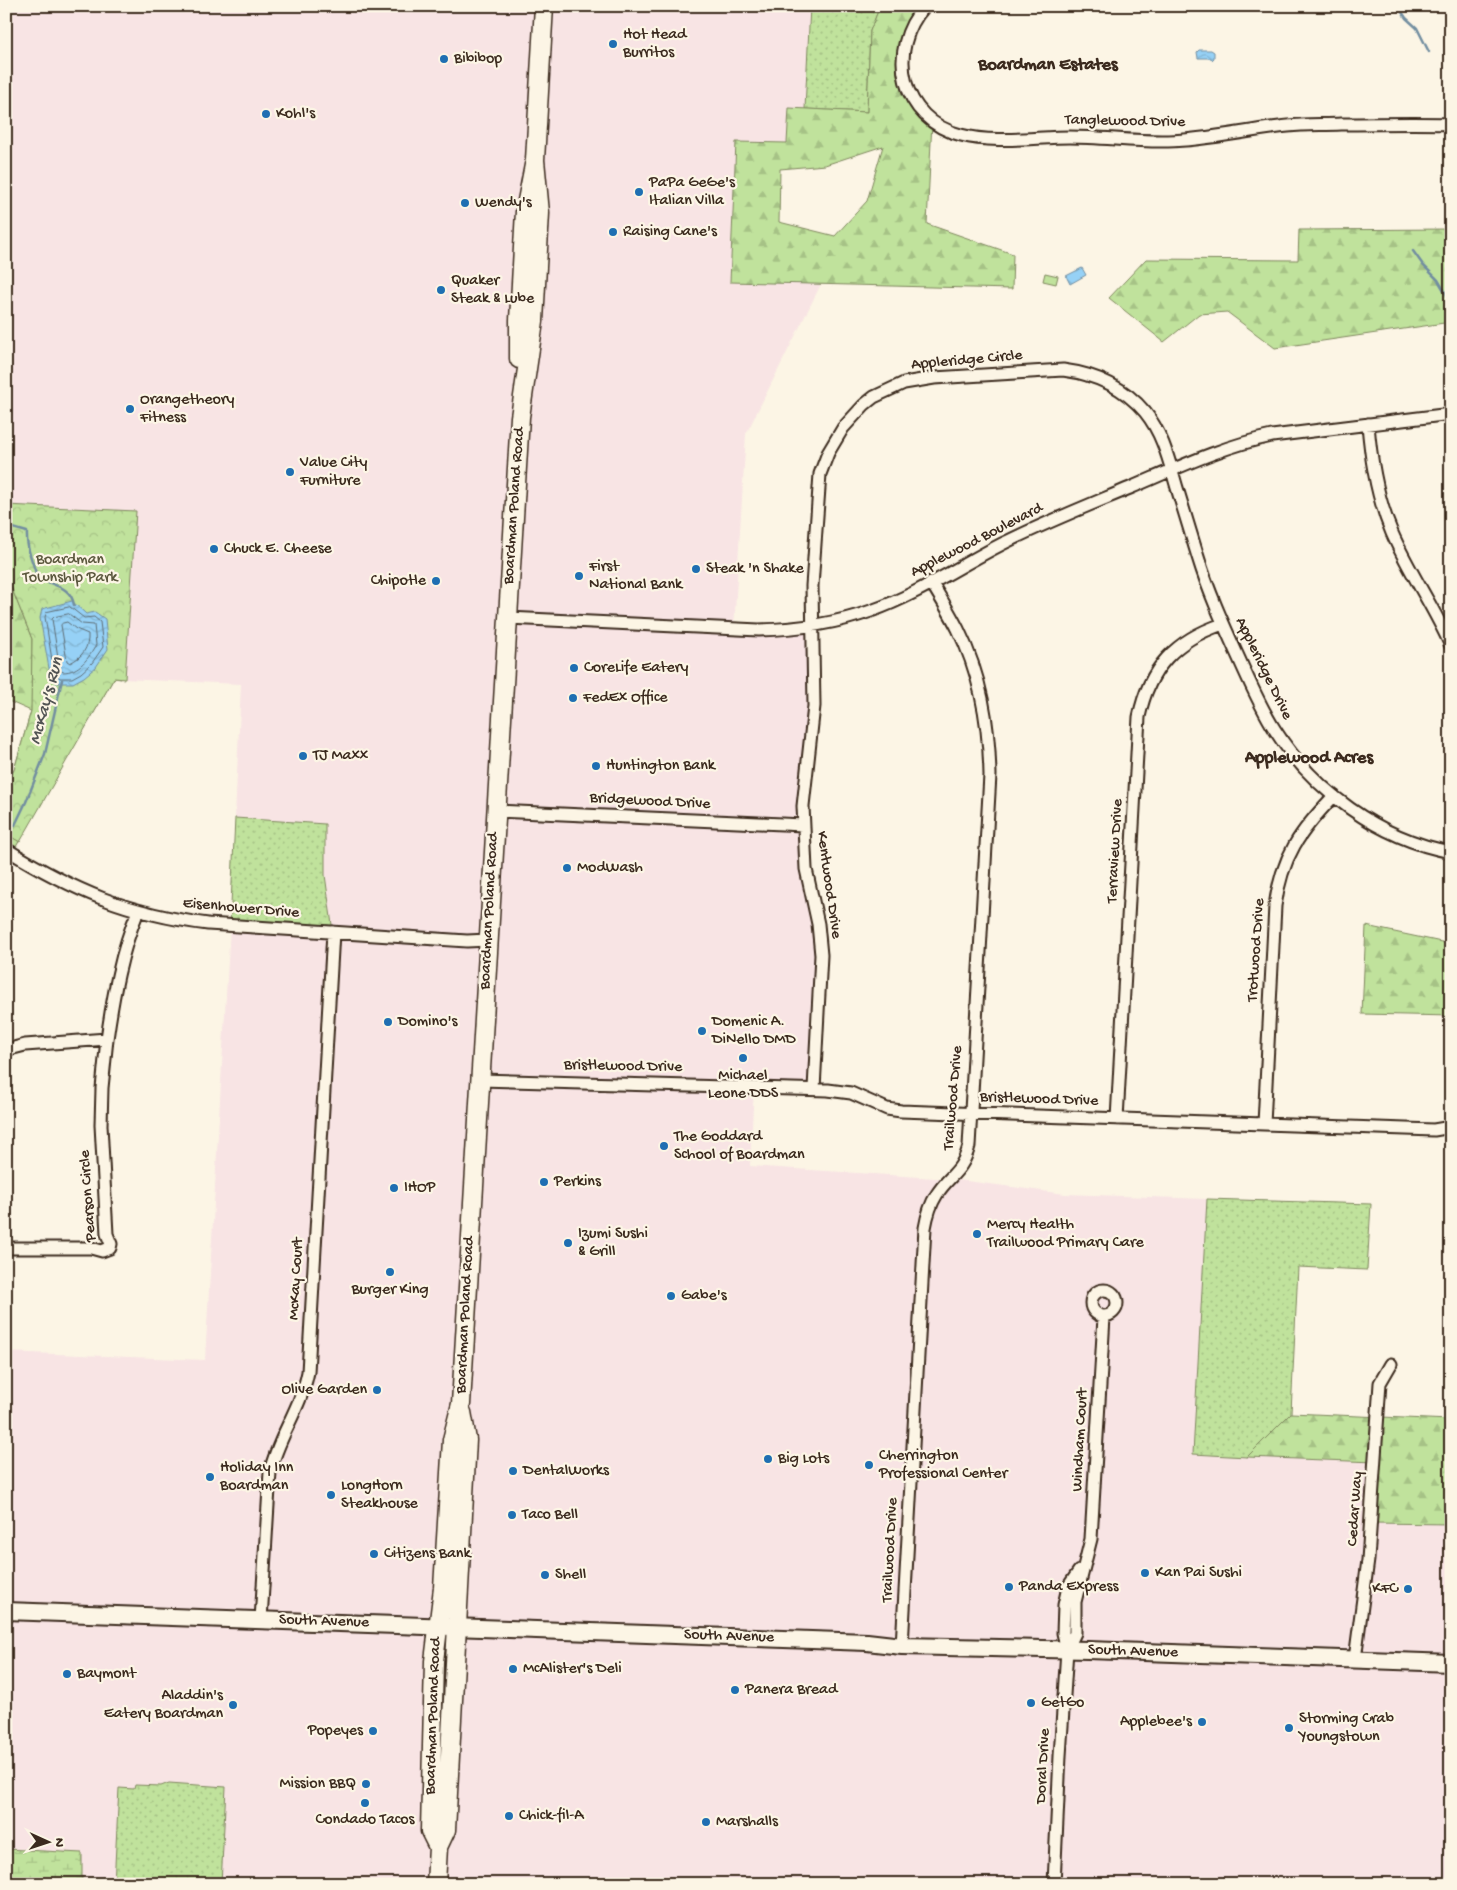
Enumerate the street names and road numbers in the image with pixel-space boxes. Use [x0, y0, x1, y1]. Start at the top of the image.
street label: Tanglewood Drive [1064, 111, 1186, 133]
street label: Appleridge Circle [911, 347, 1024, 375]
street label: Boardman Poland Road [500, 425, 530, 586]
street label: Applewood Boulevard [908, 499, 1048, 583]
street label: Appleridge Drive [1230, 615, 1296, 724]
street label: Bridgewood Drive [588, 789, 712, 815]
street label: Terraview Drive [1104, 798, 1128, 905]
street label: Boardman Poland Road [476, 830, 504, 991]
street label: Kentwood Drive [811, 830, 845, 941]
street label: Eisenhower Drive [182, 894, 301, 924]
street label: Trotwood Drive [1244, 897, 1270, 1003]
street label: Trailwood Drive [940, 1044, 968, 1152]
street label: Bristlewood Drive [563, 1056, 683, 1078]
street label: Bristlewood Drive [978, 1088, 1099, 1112]
street label: Pearson Circle [76, 1149, 102, 1244]
street label: Boardman Poland Road [452, 1234, 480, 1395]
street label: McKay Court [285, 1236, 309, 1321]
street label: Windham Court [1069, 1386, 1093, 1492]
street label: Cedar Way [1344, 1471, 1368, 1547]
street label: Trailwood Drive [879, 1496, 903, 1604]
street label: South Avenue [279, 1611, 370, 1633]
street label: South Avenue [684, 1626, 775, 1648]
street label: Boardman Poland Road [422, 1635, 446, 1796]
street label: South Avenue [1088, 1641, 1179, 1663]
street label: Doral Drive [1032, 1727, 1056, 1805]

